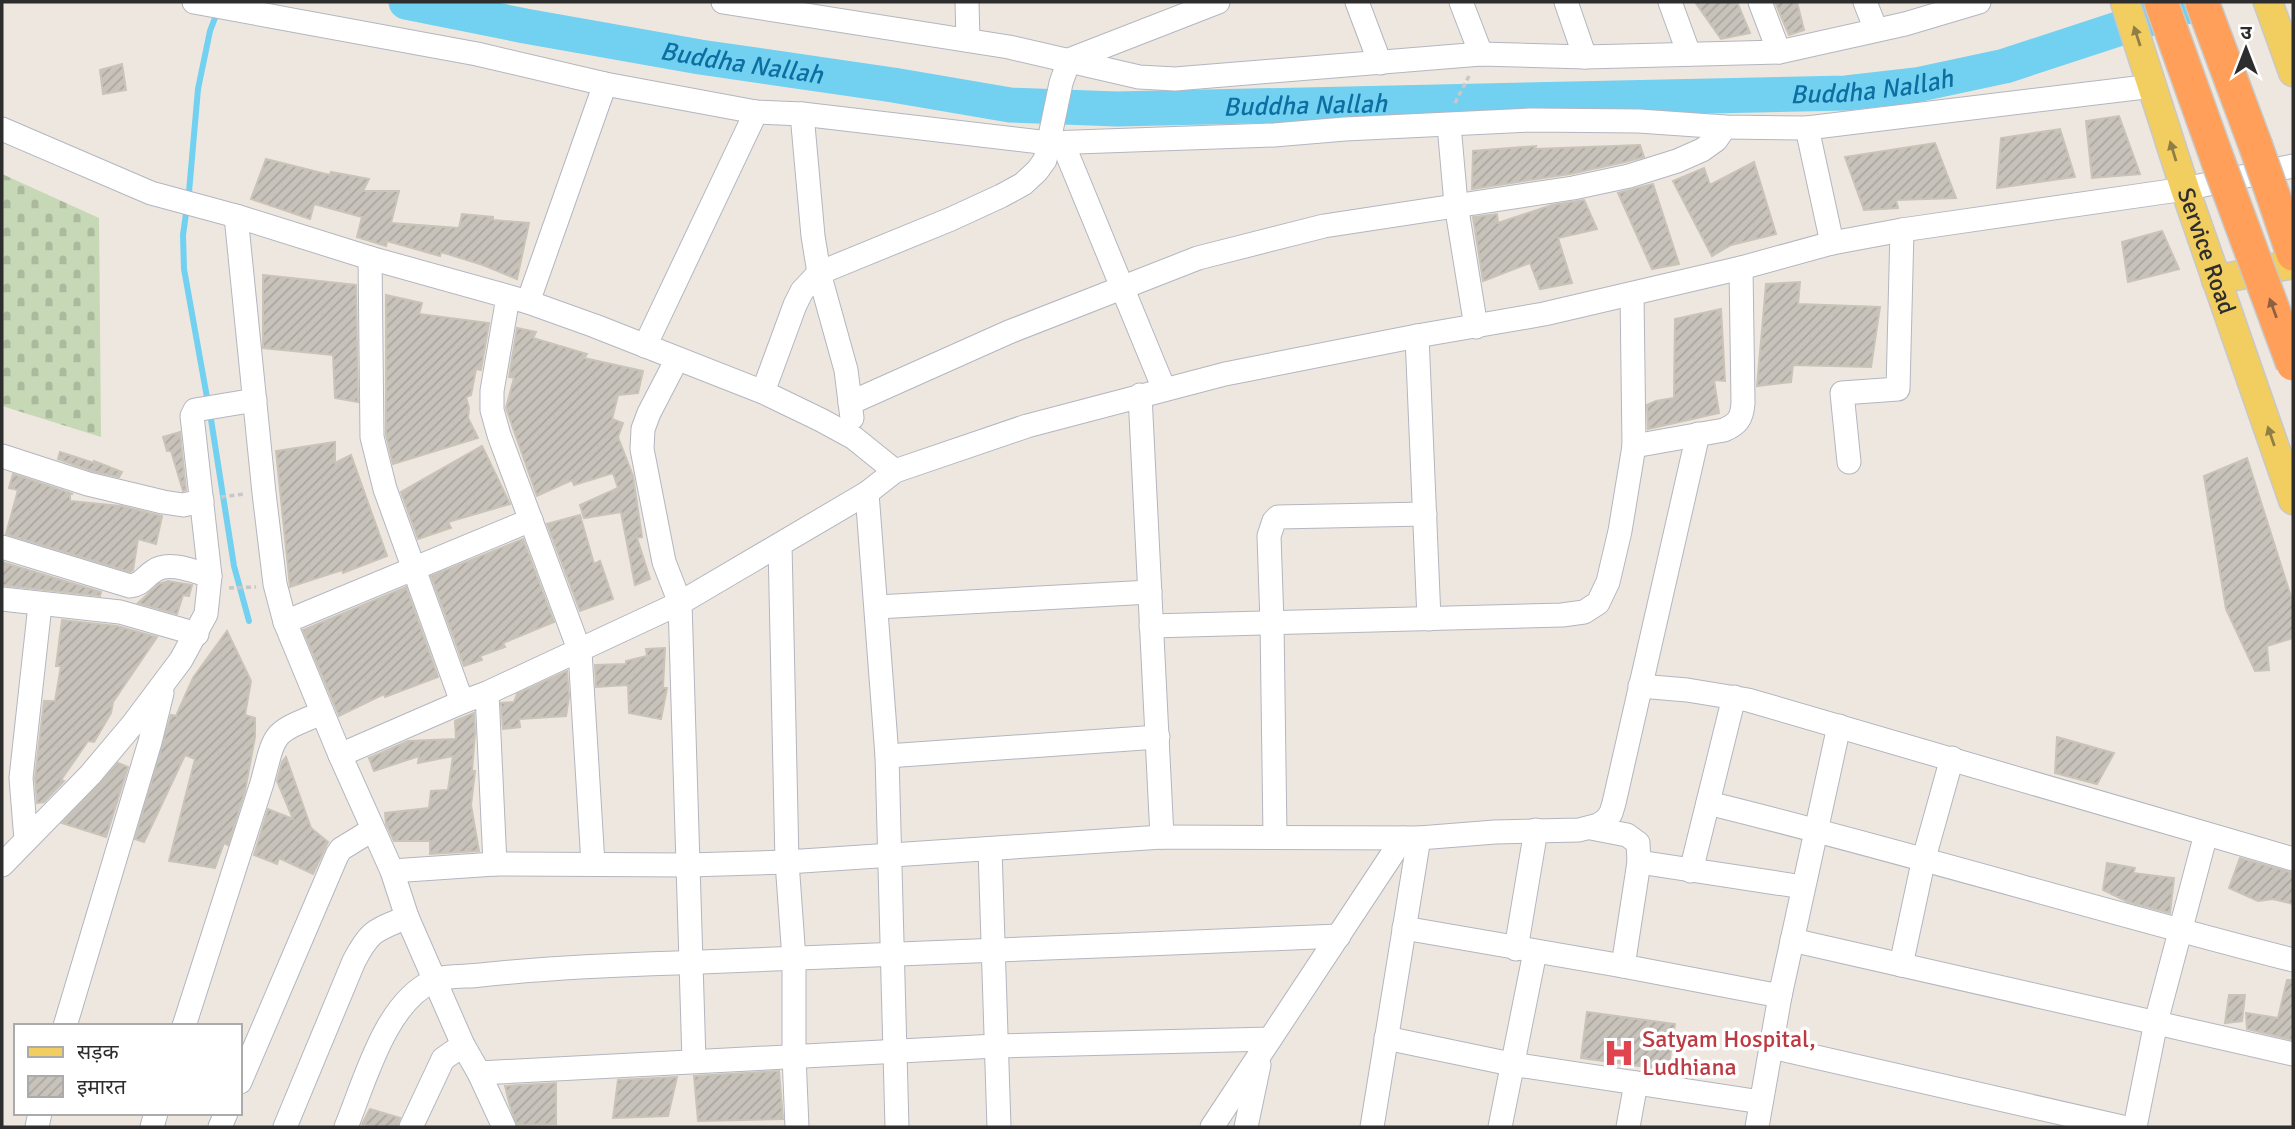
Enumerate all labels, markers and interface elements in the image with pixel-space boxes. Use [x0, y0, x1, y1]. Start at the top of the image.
north arrow [2211, 14, 2281, 84]
text: उ [2240, 21, 2252, 45]
one-way arrow [2131, 26, 2141, 47]
water label: Buddha Nallah [658, 35, 826, 92]
water label: Buddha Nallah [1790, 62, 1957, 111]
water label: Buddha Nallah [1223, 88, 1388, 124]
one-way arrow [2167, 140, 2178, 161]
street label: Service Road [2171, 184, 2242, 318]
one-way arrow [2267, 298, 2278, 319]
one-way arrow [2265, 425, 2276, 446]
legend [14, 1024, 242, 1115]
place label: Satyam Hospital, Ludhiana [1642, 1024, 1816, 1082]
hospital icon: Satyam Hospital, Ludhiana [1602, 1036, 1636, 1070]
text: सड़क [77, 1039, 119, 1065]
text: इमारत [77, 1074, 127, 1100]

